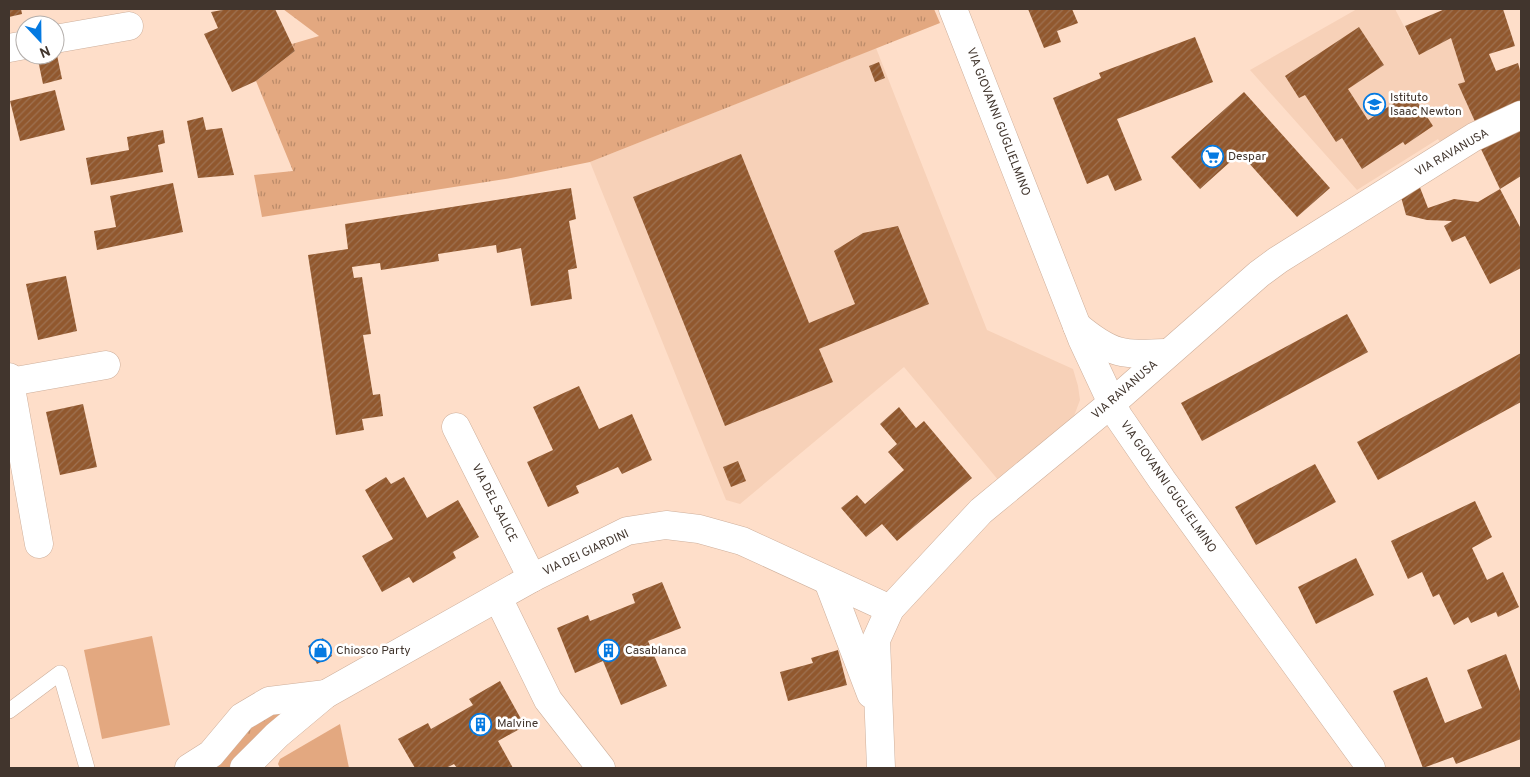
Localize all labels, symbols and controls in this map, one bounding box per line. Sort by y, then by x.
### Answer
north arrow [15,15,65,65]
text: N [36,41,52,60]
street label: VIA GIOVANNI GUGLIELMINO [962,45,1034,199]
place label: Istituto Isaac Newton [1390,90,1462,120]
school or university icon: Istituto Isaac Newton [1362,93,1386,117]
street label: VIA RAVANUSA [1412,125,1492,181]
supermarket icon: Despar [1200,145,1224,169]
place label: Despar [1228,149,1266,165]
street label: VIA RAVANUSA [1089,357,1161,423]
street label: VIA GIOVANNI GUGLIELMINO [1116,418,1220,556]
street label: VIA DEL SALICE [467,461,521,545]
street label: VIA DEI GIARDINI [540,526,632,580]
shop icon: Chiosco Party [308,639,332,663]
building icon: Casablanca [597,639,621,663]
place label: Chiosco Party [336,643,411,659]
place label: Casablanca [625,643,686,659]
building icon: Malvine [469,712,493,736]
place label: Malvine [497,716,538,732]

